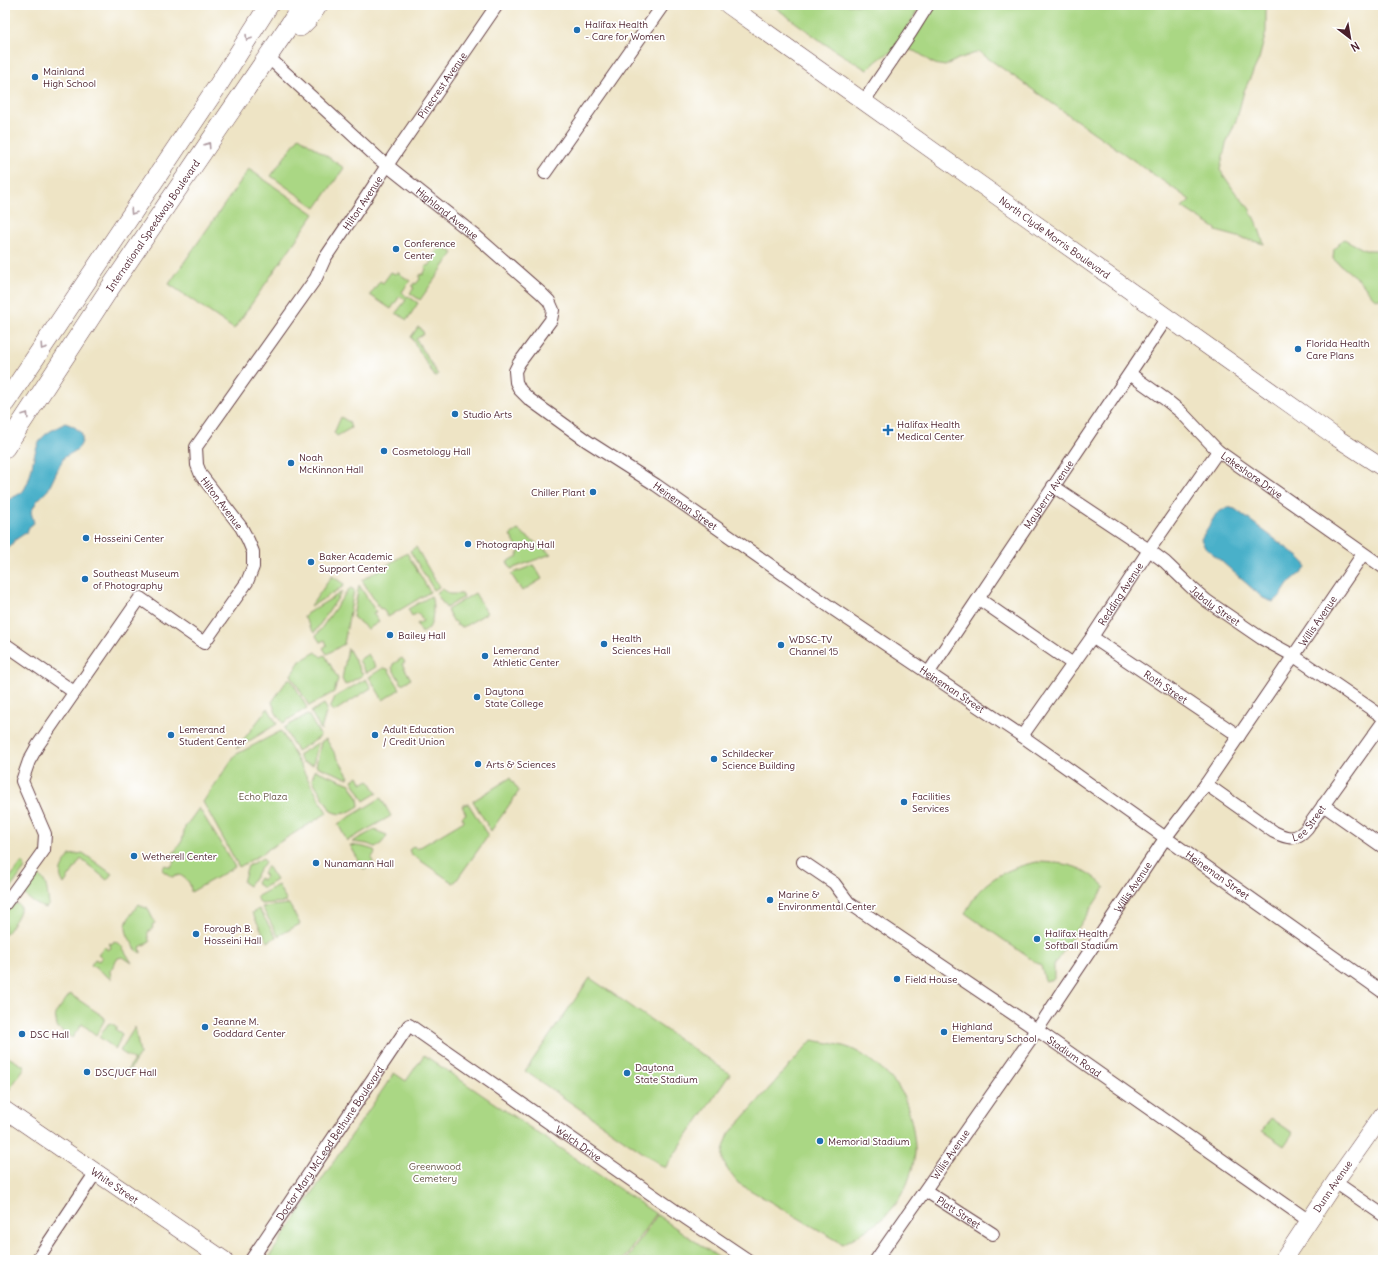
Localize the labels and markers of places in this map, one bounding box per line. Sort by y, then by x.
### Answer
place label: Halifax Health - Care for Women [585,18,665,43]
marker: Halifax Health - Care for Women [572,25,582,35]
place label: Mainland High School [43,65,96,90]
marker: Mainland High School [30,72,40,82]
place label: Conference Center [404,237,456,262]
marker: Conference Center [391,244,401,254]
place label: Florida Health Care Plans [1306,337,1370,362]
marker: Florida Health Care Plans [1293,344,1303,354]
place label: Studio Arts [463,408,513,421]
marker: Studio Arts [450,409,460,419]
place label: Halifax Health Medical Center [897,418,964,443]
marker: Halifax Health Medical Center [882,424,894,436]
place label: Cosmetology Hall [392,445,471,458]
marker: Cosmetology Hall [379,446,389,456]
place label: Noah McKinnon Hall [299,451,363,476]
marker: Noah McKinnon Hall [286,458,296,468]
place label: Chiller Plant [531,486,586,499]
marker: Chiller Plant [588,487,598,497]
place label: Hosseini Center [94,532,164,545]
marker: Hosseini Center [81,533,91,543]
place label: Photography Hall [476,538,554,551]
marker: Photography Hall [463,539,473,549]
place label: Baker Academic Support Center [319,550,393,575]
marker: Baker Academic Support Center [306,557,316,567]
place label: Southeast Museum of Photography [93,567,179,592]
marker: Southeast Museum of Photography [80,574,90,584]
place label: Bailey Hall [398,629,446,642]
marker: Bailey Hall [385,630,395,640]
place label: Health Sciences Hall [612,632,671,657]
place label: WDSC-TV Channel 15 [789,633,839,658]
marker: Health Sciences Hall [599,639,609,649]
marker: WDSC-TV Channel 15 [776,640,786,650]
place label: Lemerand Athletic Center [493,644,559,669]
marker: Lemerand Athletic Center [480,651,490,661]
place label: Daytona State College [485,685,543,710]
marker: Daytona State College [472,692,482,702]
place label: Lemerand Student Center [179,723,246,748]
place label: Adult Education / Credit Union [383,723,454,748]
marker: Lemerand Student Center [166,730,176,740]
marker: Adult Education / Credit Union [370,730,380,740]
place label: Schildecker Science Building [722,747,795,772]
marker: Schildecker Science Building [709,754,719,764]
place label: Arts & Sciences [486,758,556,771]
marker: Arts & Sciences [473,759,483,769]
place label: Facilities Services [912,790,951,815]
marker: Facilities Services [899,797,909,807]
place label: Wetherell Center [142,850,217,863]
marker: Wetherell Center [129,851,139,861]
place label: Nunamann Hall [324,857,394,870]
marker: Nunamann Hall [311,858,321,868]
place label: Marine & Environmental Center [778,888,876,913]
marker: Marine & Environmental Center [765,895,775,905]
place label: Forough B. Hosseini Hall [204,922,261,947]
place label: Halifax Health Softball Stadium [1045,927,1118,952]
marker: Forough B. Hosseini Hall [191,929,201,939]
marker: Halifax Health Softball Stadium [1032,934,1042,944]
place label: Field House [905,973,957,986]
marker: Field House [892,974,902,984]
place label: Jeanne M. Goddard Center [213,1015,286,1040]
place label: Highland Elementary School [952,1020,1037,1045]
marker: Jeanne M. Goddard Center [200,1022,210,1032]
marker: Highland Elementary School [939,1027,949,1037]
place label: DSC Hall [30,1028,69,1041]
marker: DSC Hall [17,1029,27,1039]
place label: Daytona State Stadium [635,1061,698,1086]
place label: DSC/UCF Hall [95,1066,157,1079]
marker: DSC/UCF Hall [82,1067,92,1077]
marker: Daytona State Stadium [622,1068,632,1078]
place label: Memorial Stadium [828,1135,910,1148]
marker: Memorial Stadium [815,1136,825,1146]

